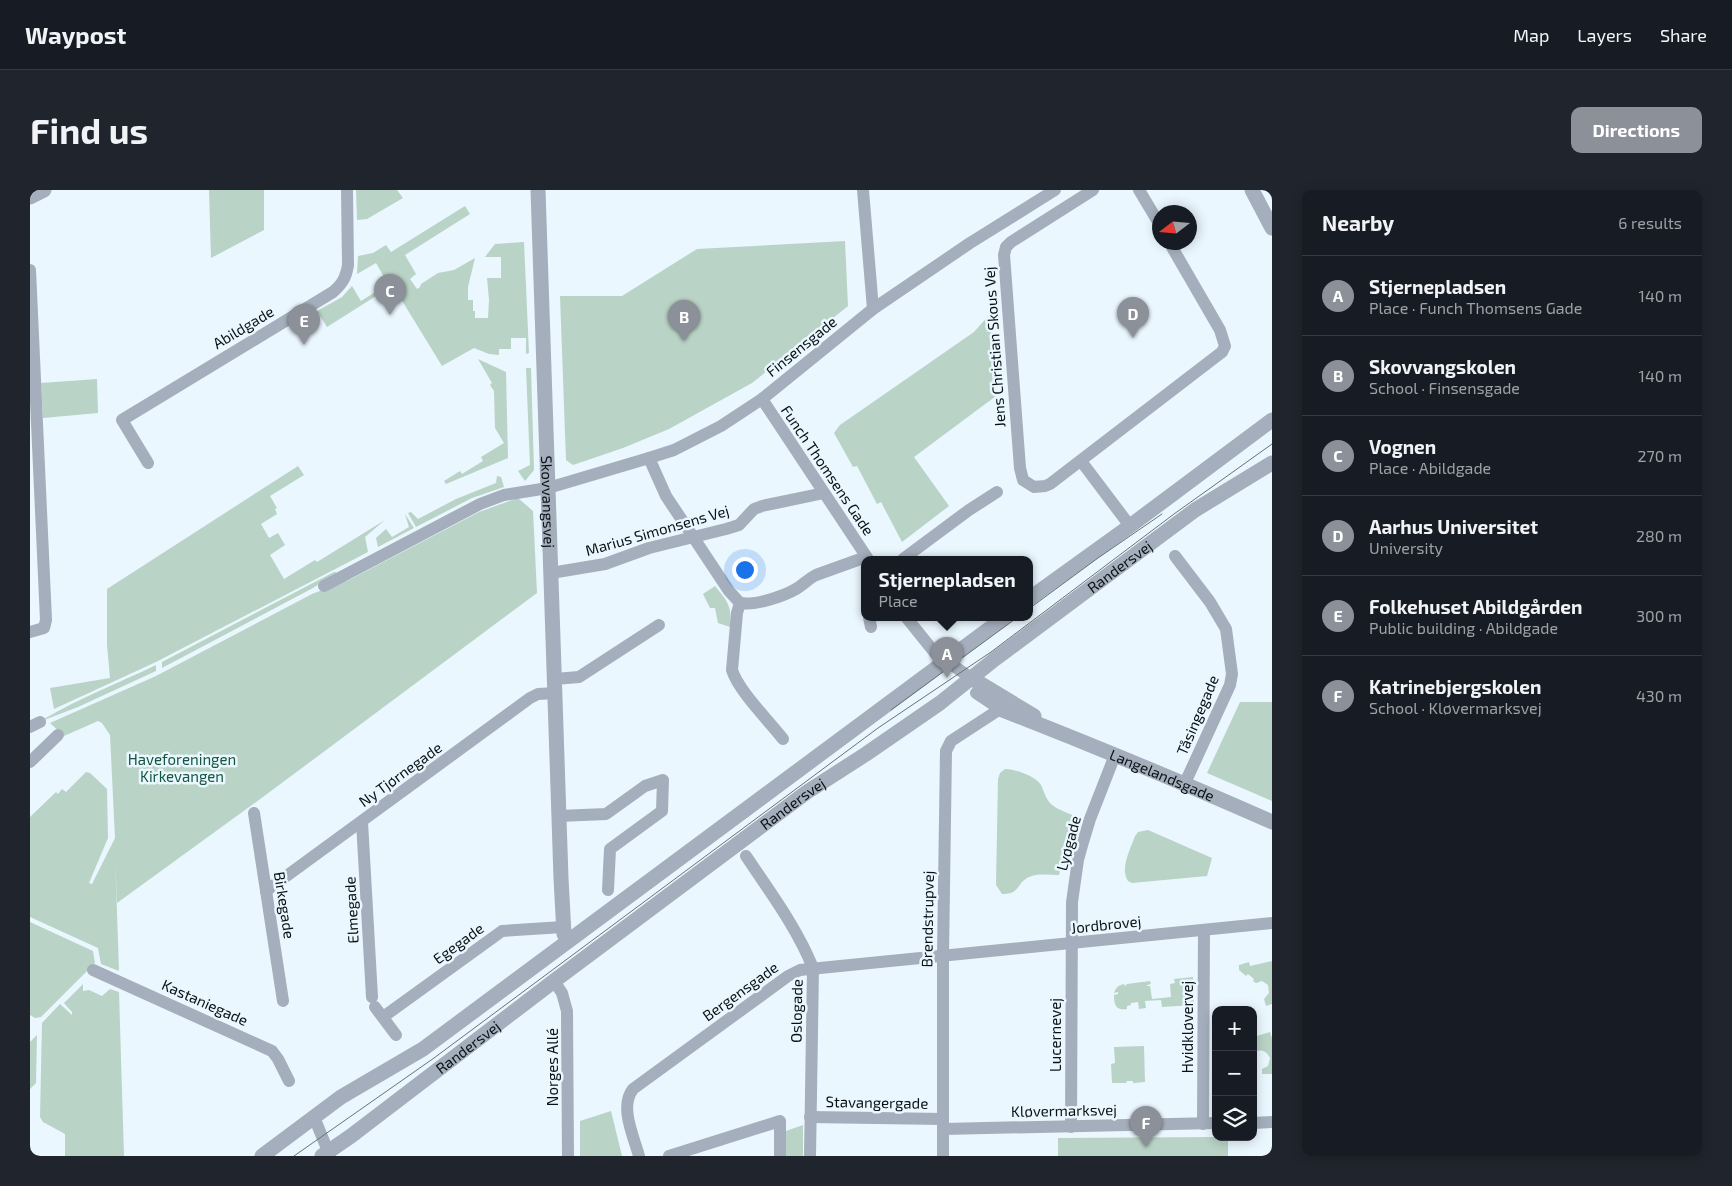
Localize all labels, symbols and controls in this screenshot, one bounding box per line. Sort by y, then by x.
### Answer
text: Waypost [25,20,126,49]
text: Map [1513,24,1549,46]
text: Layers [1577,24,1632,46]
text: Share [1660,24,1707,46]
button: Directions [1571,107,1702,153]
text: Find us [30,109,148,151]
north arrow [1152,205,1197,250]
text: Nearby [1322,210,1394,235]
text: 6 results [1618,213,1682,232]
street label: Jens Christian Skous Vej [979,266,1010,428]
pin: C [374,274,406,315]
text: Stjernepladsen [1369,275,1506,298]
text: A [1333,286,1343,305]
text: 140 m [1639,286,1682,305]
pin: D [1117,297,1149,338]
text: Place · Funch Thomsens Gade [1369,298,1582,317]
pin: B [668,300,700,341]
street label: Abildgade [209,302,277,352]
pin: E [288,304,320,345]
street label: Finsensgade [762,312,840,380]
text: Skovvangskolen [1369,355,1516,378]
text: B [1333,366,1343,385]
text: 140 m [1639,366,1682,385]
text: School · Finsensgade [1369,378,1520,397]
street label: Funch Thomsens Gade [778,402,878,538]
text: Vognen [1369,435,1436,458]
text: C [1333,446,1343,465]
text: 270 m [1638,446,1682,465]
street label: Skovvangsvej [538,455,559,549]
text: Place · Abildgade [1369,458,1491,477]
street label: Marius Simonsens Vej [583,501,731,560]
text: Aarhus Universitet [1369,515,1538,538]
text: D [1333,526,1343,545]
text: 280 m [1636,526,1682,545]
street label: Randersvej [1083,536,1156,596]
text: University [1369,538,1443,557]
popup [861,556,1033,621]
your location [732,557,758,583]
text: Stjernepladsen [878,568,1016,591]
text: Place [878,591,918,610]
text: Folkehuset Abildgården [1369,595,1582,618]
text: E [1333,606,1343,625]
text: 300 m [1636,606,1682,625]
text: Public building · Abildgade [1369,618,1558,637]
pin: A [931,637,963,678]
street label: Tåsingegade [1172,672,1222,758]
text: Katrinebjergskolen [1369,675,1541,698]
text: F [1334,686,1342,705]
text: 430 m [1636,686,1682,705]
text: School · Kløvermarksvej [1369,698,1542,717]
street label: Ny Tjørnegade [355,738,446,811]
street label: Langelandsgade [1107,745,1217,805]
park label: Haveforeningen Kirkevangen [128,750,236,785]
street label: Randersvej [756,774,829,833]
street label: Lyøgade [1052,813,1084,873]
street label: Birkegade [271,870,299,940]
street label: Brendstrupvej [917,871,938,968]
street label: Elmegade [340,876,362,944]
street label: Jordbrovej [1070,911,1142,938]
street label: Egegade [429,919,487,967]
street label: Bergensgade [699,958,781,1024]
street label: Kastaniegade [159,975,251,1029]
street label: Oslogade [786,979,806,1043]
street label: Hvidkløvervej [1178,981,1197,1073]
street label: Lucernevej [1046,998,1065,1072]
map controls [1212,1006,1257,1141]
button: + [1212,1006,1257,1051]
street label: Randersvej [432,1017,504,1077]
street label: Norges Allé [543,1028,561,1106]
button: − [1212,1051,1257,1096]
street label: Stavangergade [826,1092,928,1112]
button: layers [1212,1096,1257,1141]
street label: Kløvermarksvej [1011,1100,1117,1121]
pin: F [1130,1106,1162,1147]

